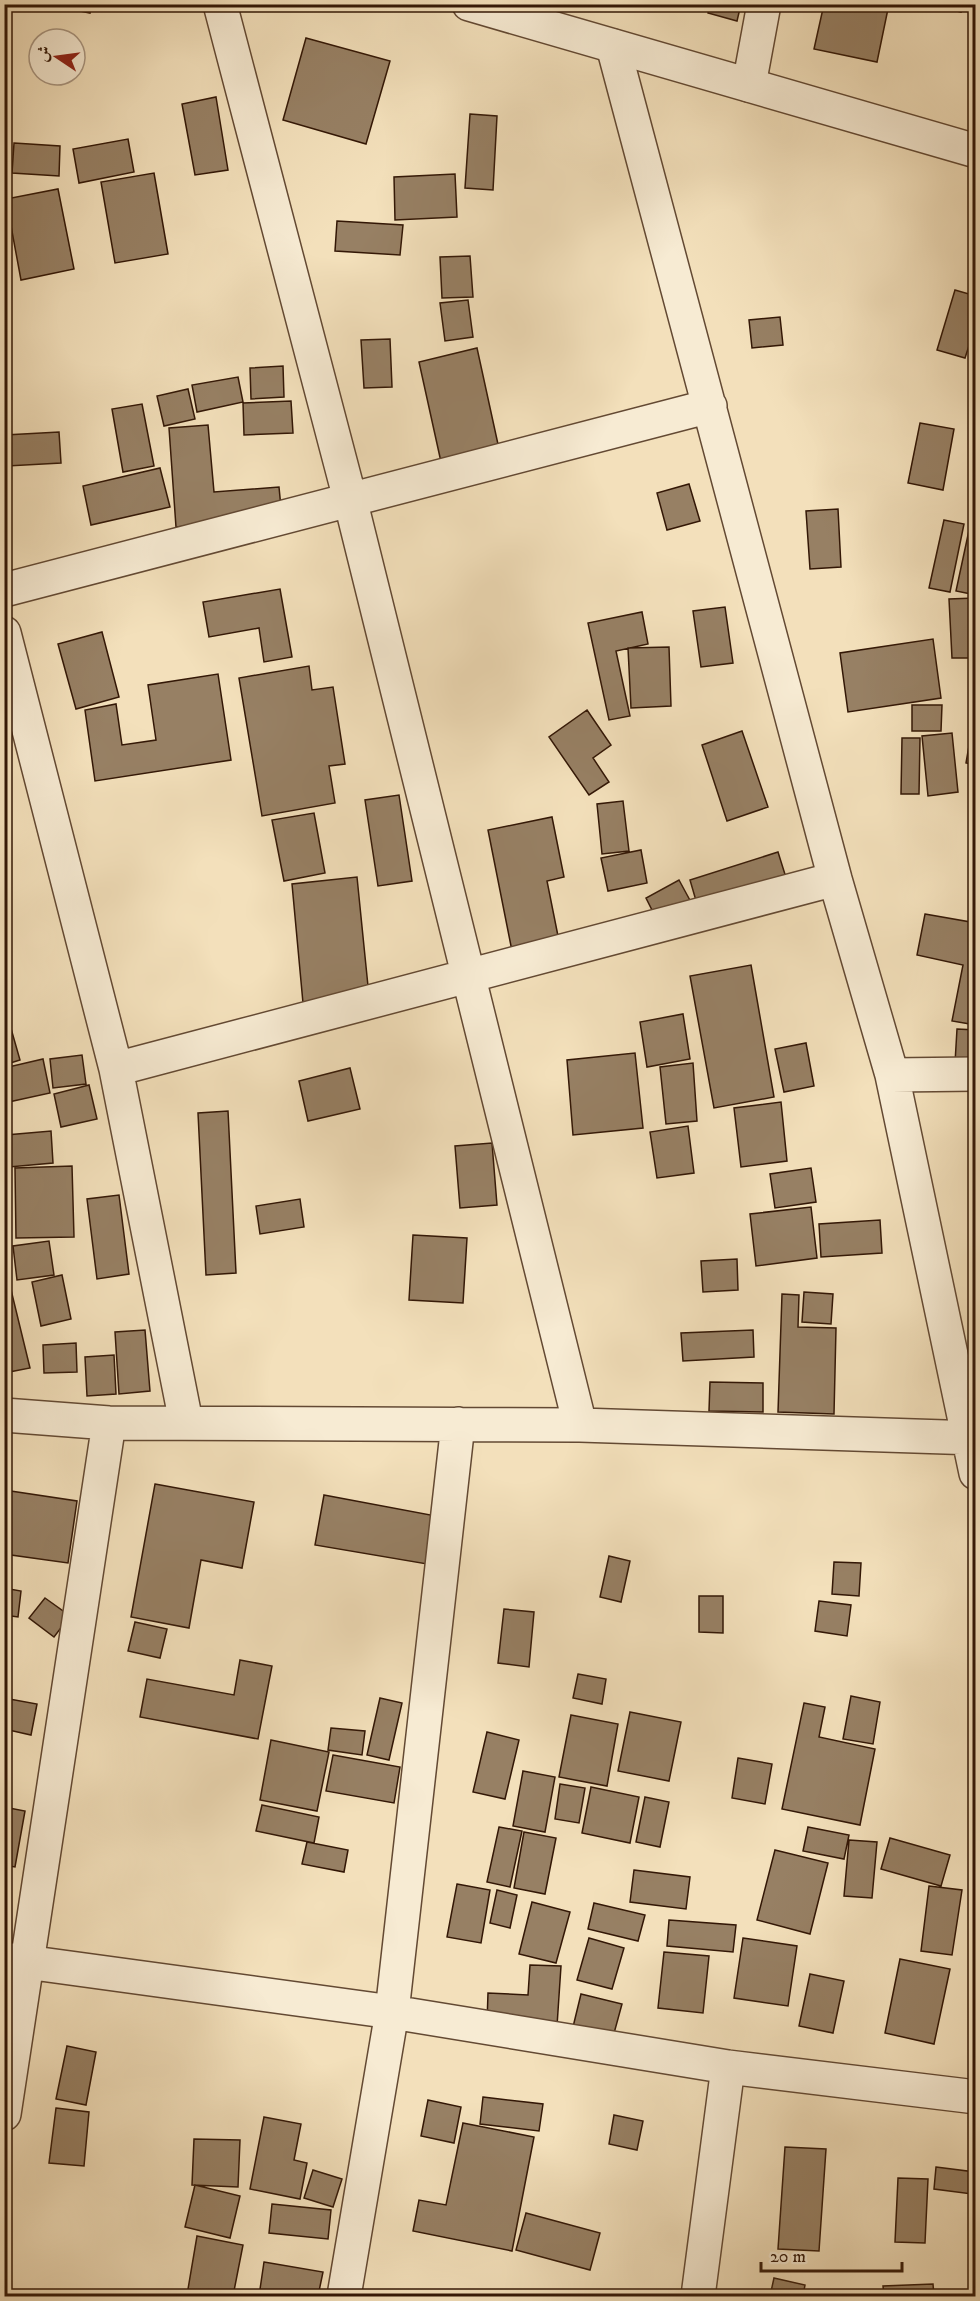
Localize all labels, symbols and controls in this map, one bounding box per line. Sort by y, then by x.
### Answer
north arrow [27,27,87,87]
text: ش [32,44,55,64]
scale bar [761,2235,902,2273]
text: 20 m [770,2246,806,2268]

